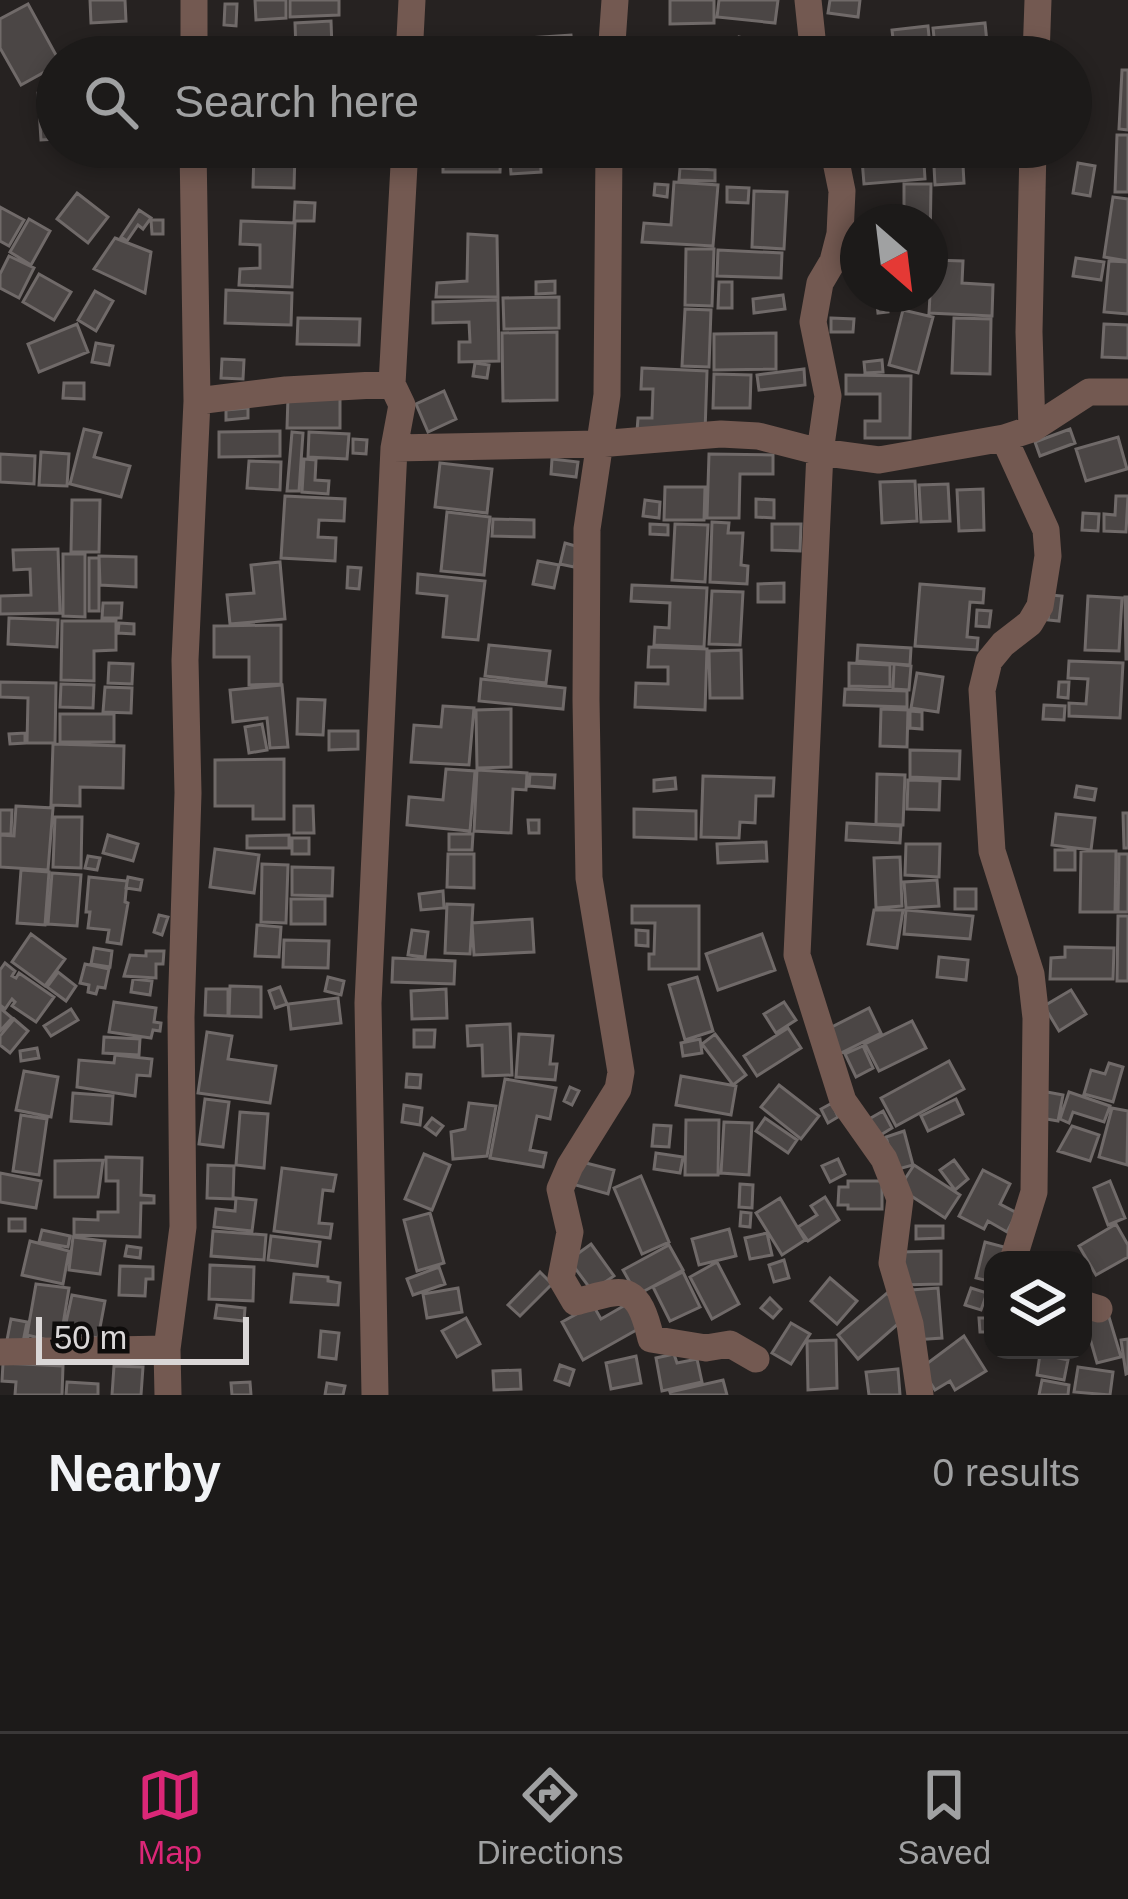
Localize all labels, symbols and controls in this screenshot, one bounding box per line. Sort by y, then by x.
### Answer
search box [36,36,1092,168]
icon: search [78,69,144,135]
text: Search here [174,76,419,127]
north arrow [840,204,948,312]
map controls [984,1251,1092,1359]
button: layers [984,1251,1092,1359]
scale bar [36,1311,249,1364]
text: 50 m [54,1319,127,1356]
text: Nearby [48,1445,221,1502]
text: 0 results [933,1451,1080,1494]
tab: Map [137,1762,203,1872]
tab: Directions [477,1762,624,1872]
tab: Saved [897,1762,991,1872]

